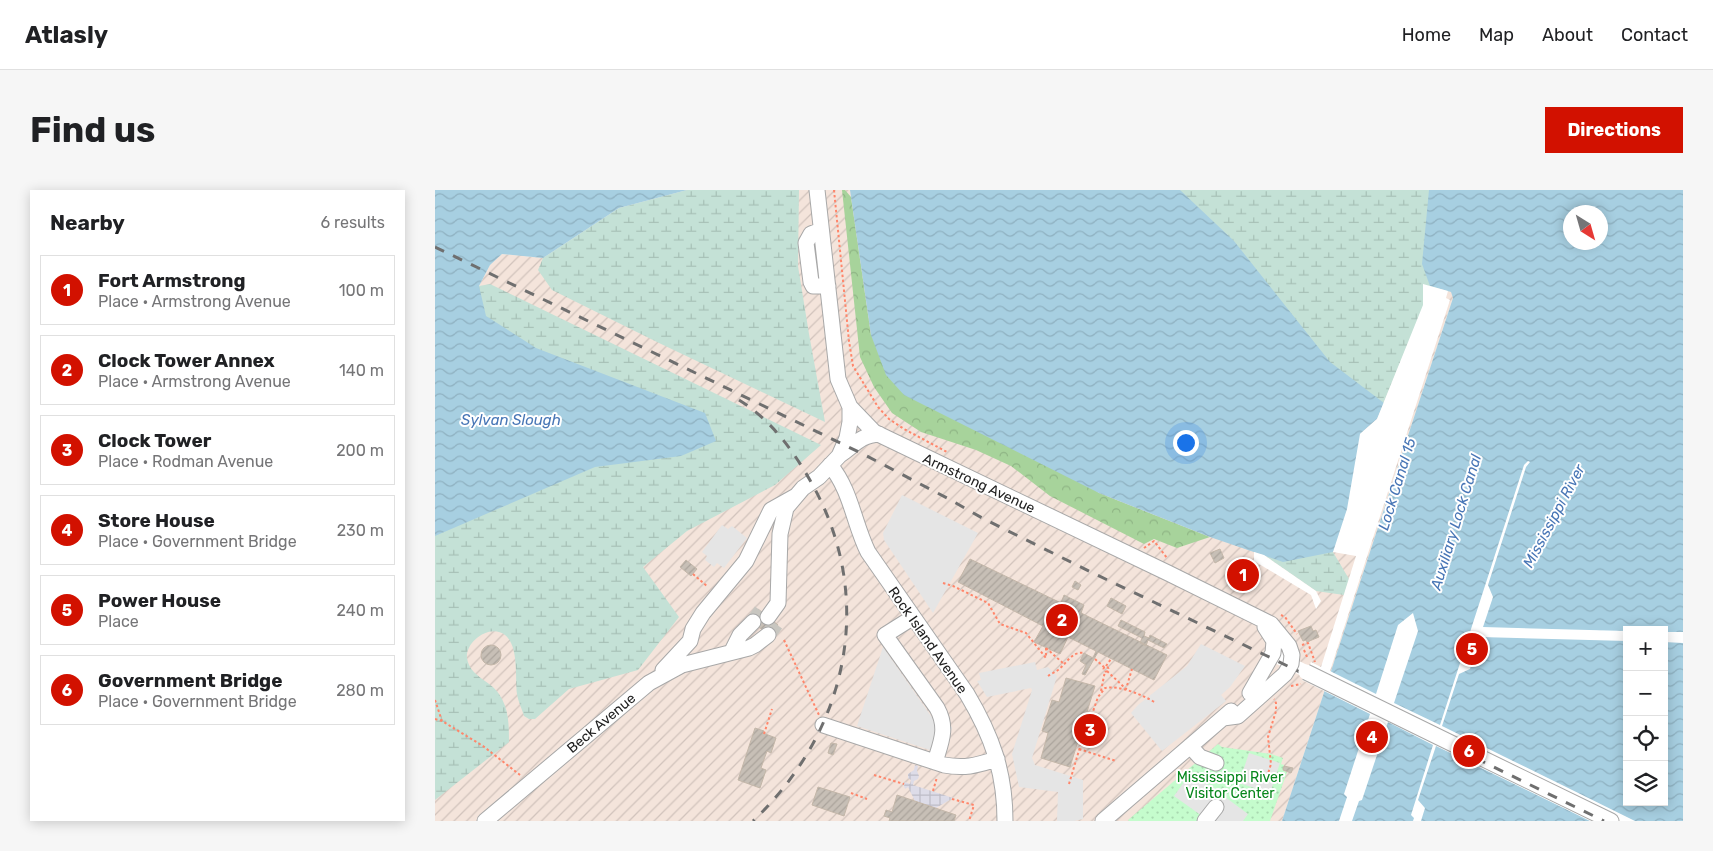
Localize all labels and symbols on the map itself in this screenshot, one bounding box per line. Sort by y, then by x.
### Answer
north arrow [1563,205,1608,250]
water label: Sylvan Slough [461,411,561,429]
your location [1173,430,1199,456]
water label: Lock Canal 15 [1374,436,1420,532]
street label: Armstrong Avenue [920,450,1038,517]
water label: Auxiliary Lock Canal [1427,452,1485,593]
water label: Mississippi River [1519,460,1589,571]
pin: 1 [1227,556,1259,594]
street label: Rock Island Avenue [884,584,971,697]
pin: 2 [1046,601,1078,639]
pin: 5 [1456,630,1488,668]
street label: Beck Avenue [564,690,639,757]
pin: 3 [1074,711,1106,749]
pin: 4 [1356,718,1388,756]
pin: 6 [1453,732,1485,770]
park label: Mississippi River Visitor Center [1177,769,1284,802]

